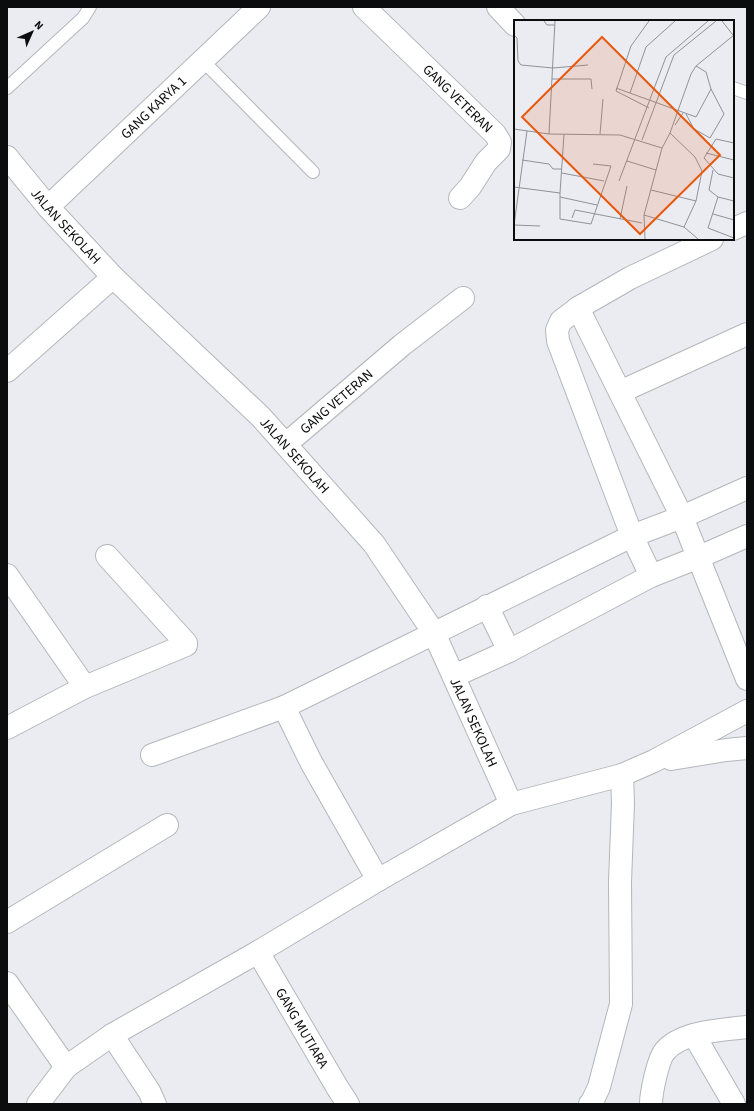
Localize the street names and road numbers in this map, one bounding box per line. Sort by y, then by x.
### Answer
street label: GANG VETERAN [418,60,497,138]
street label: GANG KARYA 1 [117,72,191,144]
street label: JALAN SEKOLAH [26,184,105,269]
street label: GANG VETERAN [296,365,378,439]
street label: JALAN SEKOLAH [255,413,334,498]
street label: JALAN SEKOLAH [444,675,502,771]
street label: GANG MUTIARA [270,984,333,1073]

